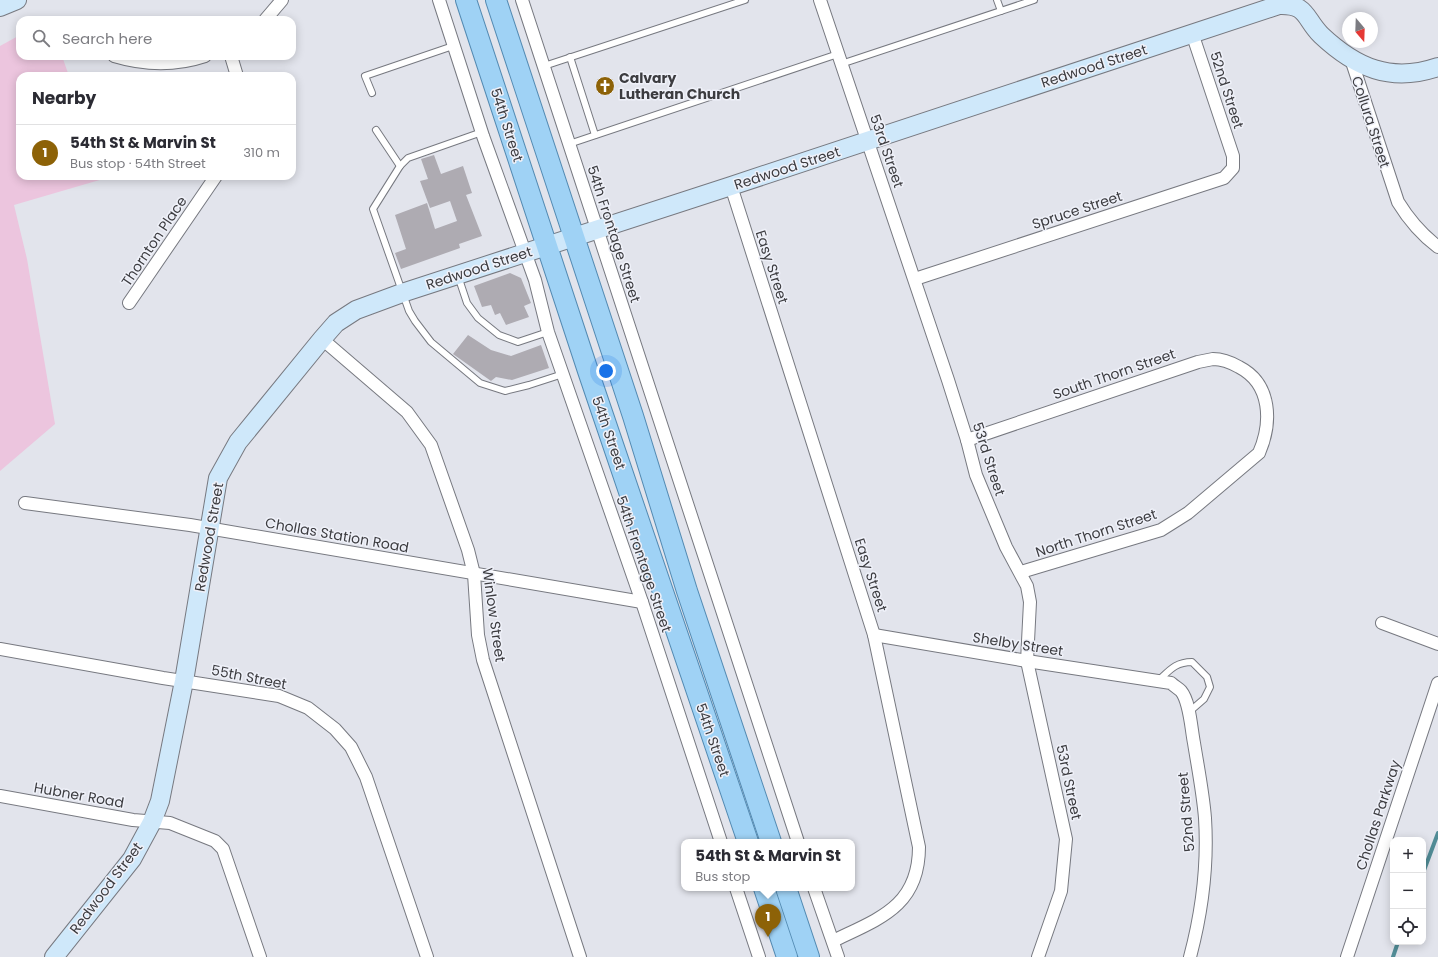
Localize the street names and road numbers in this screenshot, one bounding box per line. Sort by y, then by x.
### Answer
street label: Redwood Street [1038,39,1150,93]
street label: 52nd Street [1205,49,1249,131]
street label: Collura Street [1347,74,1395,170]
street label: 54th Street [486,86,528,164]
street label: 53rd Street [865,112,909,190]
street label: Redwood Street [731,141,843,195]
street label: 54th Frontage Street [582,163,646,305]
street label: Spruce Street [1029,186,1125,234]
street label: Thornton Place [116,192,192,290]
street label: Easy Street [751,227,793,307]
street label: Redwood Street [423,241,535,295]
street label: South Thorn Street [1050,344,1178,404]
street label: 54th Street [587,394,631,472]
street label: 53rd Street [968,420,1010,498]
street label: Redwood Street [190,481,228,593]
street label: 54th Frontage Street [611,493,677,635]
street label: North Thorn Street [1033,504,1159,562]
street label: Chollas Station Road [264,513,410,557]
street label: Easy Street [850,535,892,615]
street label: Winlow Street [478,567,510,663]
street label: Shelby Street [971,627,1065,661]
street label: 55th Street [210,660,288,694]
street label: 54th Street [691,701,735,779]
street label: 53rd Street [1051,743,1087,821]
street label: Chollas Parkway [1351,757,1405,873]
street label: 52nd Street [1173,771,1199,853]
street label: Hubner Road [32,777,126,813]
street label: Redwood Street [65,838,147,938]

